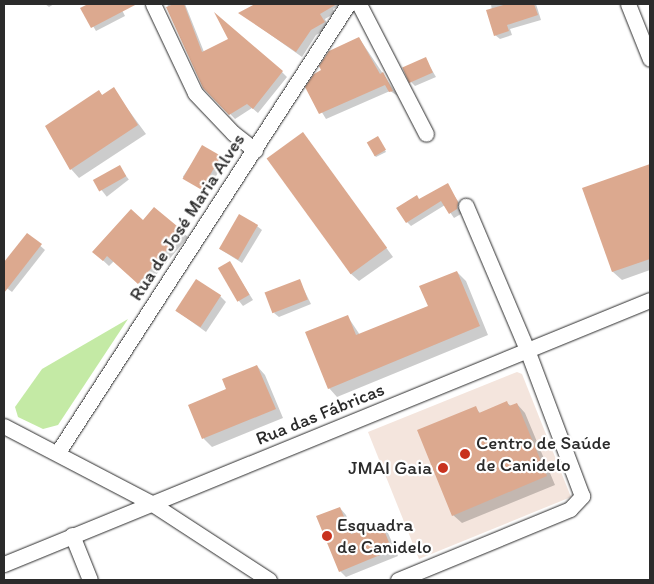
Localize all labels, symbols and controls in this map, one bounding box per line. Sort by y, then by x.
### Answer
street label: Rua de José Maria Alves [124,129,250,305]
street label: Rua das Fábricas [253,378,387,450]
place label: Centro de Saúde de Canidelo [476,432,611,476]
marker: Centro de Saúde de Canidelo [458,447,472,461]
place label: JMAI Gaia [348,457,432,479]
marker: JMAI Gaia [436,461,450,475]
place label: Esquadra de Canidelo [337,514,433,558]
marker: Esquadra de Canidelo [321,530,333,542]

